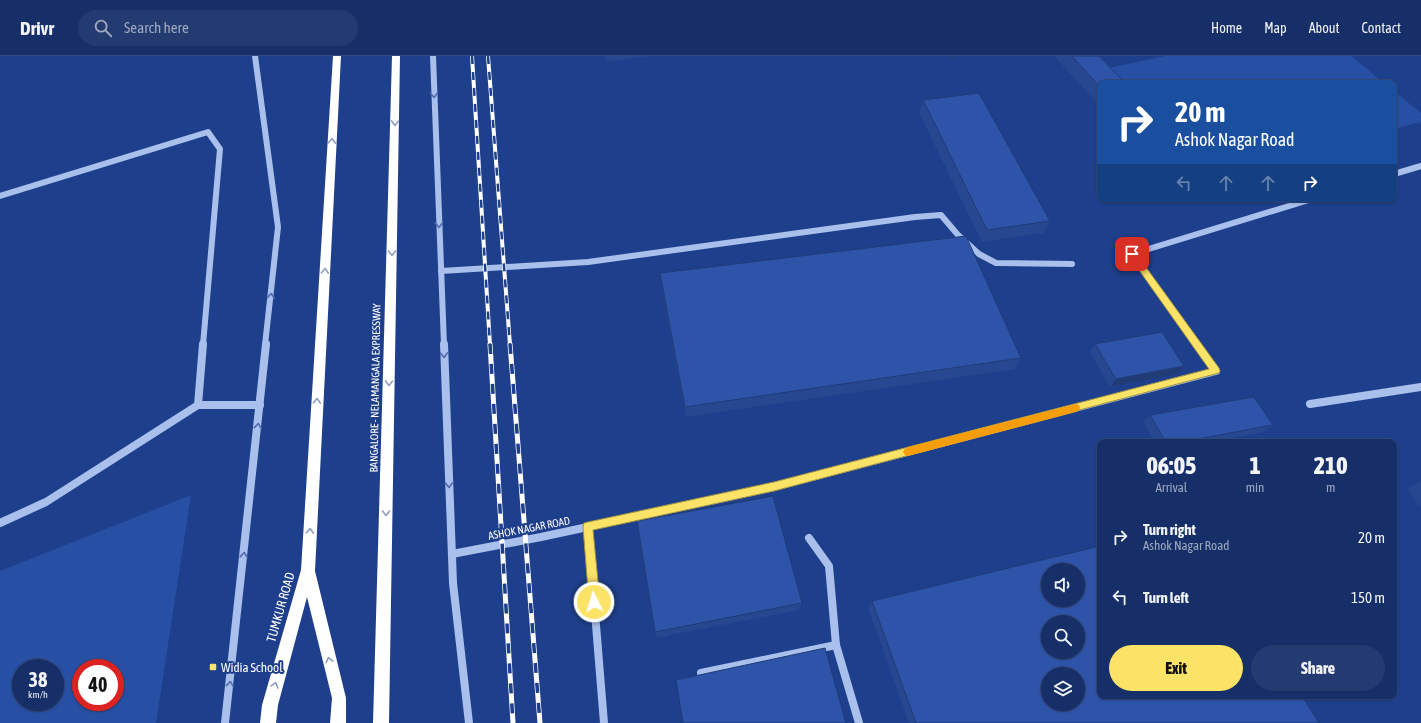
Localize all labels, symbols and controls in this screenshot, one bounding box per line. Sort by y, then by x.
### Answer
search box [78,10,358,46]
text: Drivr [20,17,54,39]
icon: search [92,17,114,39]
text: Search here [124,19,189,36]
text: Home [1211,20,1242,36]
text: Map [1264,20,1287,36]
text: About [1309,20,1340,36]
text: Contact [1362,20,1401,36]
one-way arrow [430,92,438,98]
icon: right [1109,96,1161,148]
text: 20 m [1175,96,1225,128]
one-way arrow [390,120,399,126]
text: Ashok Nagar Road [1175,129,1295,150]
one-way arrow [328,138,337,144]
icon: left [1173,172,1195,194]
icon: ahead [1215,172,1237,194]
icon: ahead [1257,172,1279,194]
icon: right [1299,172,1321,194]
one-way arrow [435,222,444,228]
pin [1115,237,1149,271]
icon: arrive [1121,243,1143,265]
one-way arrow [387,250,396,256]
one-way arrow [320,268,329,274]
one-way arrow [266,293,275,299]
street label: BANGALORE - NELAMANGALA EXPRESSWAY [368,303,382,473]
one-way arrow [440,352,449,358]
one-way arrow [384,380,393,386]
one-way arrow [313,398,322,404]
one-way arrow [253,423,262,429]
text: 06:05 [1146,452,1196,479]
text: 1 [1249,452,1261,479]
text: 210 [1314,452,1348,479]
text: Arrival [1155,480,1187,495]
text: min [1246,480,1264,495]
text: m [1326,480,1335,495]
one-way arrow [445,482,454,488]
one-way arrow [381,510,390,516]
street label: ASHOK NAGAR ROAD [487,514,571,542]
text: Turn right [1143,521,1196,538]
icon: right [1109,526,1131,548]
one-way arrow [305,528,314,534]
text: 20 m [1358,529,1385,546]
text: Ashok Nagar Road [1143,538,1229,553]
one-way arrow [239,552,248,558]
map controls [1041,563,1085,711]
button: sound [1041,563,1085,607]
street label: TUMKUR ROAD [263,570,298,644]
position arrow [573,581,615,623]
icon: left [1109,586,1131,608]
text: Turn left [1143,589,1189,606]
text: 150 m [1351,589,1385,606]
button: search [1041,615,1085,659]
button: Exit [1109,645,1243,691]
button: Share [1251,645,1385,691]
one-way arrow [326,657,334,663]
speed limit sign: 40 [72,659,124,711]
place label: Widia School [221,660,283,675]
marker: Widia School [208,662,218,672]
button: layers [1041,667,1085,711]
text: 38 [29,668,47,691]
one-way arrow [225,681,234,687]
one-way arrow [270,682,279,689]
text: km/h [28,689,48,700]

